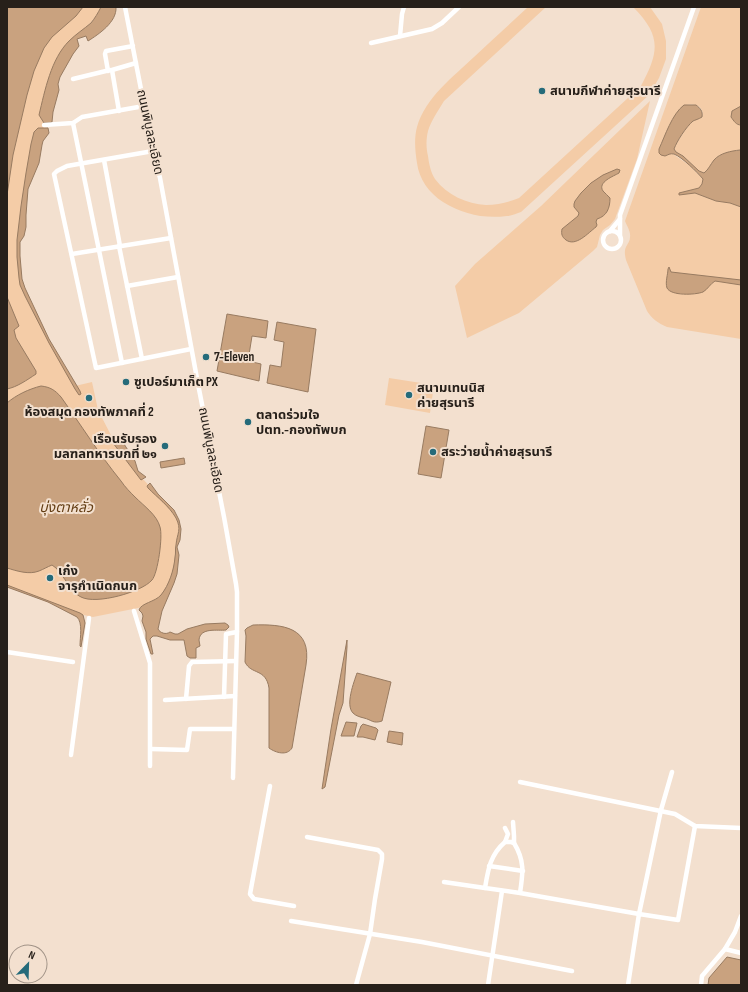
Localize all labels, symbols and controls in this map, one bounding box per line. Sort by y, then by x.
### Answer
place label: สนามกีฬาค่ายสุรนารี [550,83,661,99]
marker: สนามกีฬาค่ายสุรนารี [537,86,547,96]
street label: ถนนพิบูลละเอียด [133,88,167,176]
place label: 7-Eleven [214,349,255,365]
marker: 7-Eleven [201,352,211,362]
place label: ซูเปอร์มาเก็ต PX [134,374,219,390]
marker: ซูเปอร์มาเก็ต PX [121,377,131,387]
place label: สนามเทนนิส ค่ายสุรนารี [417,380,485,411]
marker: สนามเทนนิส ค่ายสุรนารี [404,390,414,400]
marker: ห้องสมุด กองทัพภาคที่ 2 [84,393,94,403]
place label: ห้องสมุด กองทัพภาคที่ 2 [24,402,154,420]
street label: ถนนพิบูลละเอียด [195,406,227,494]
place label: ตลาดร่วมใจ ปตท.-กองทัพบก [256,407,347,438]
marker: ตลาดร่วมใจ ปตท.-กองทัพบก [243,417,253,427]
place label: เรือนรับรอง มลฑลทหารบกที่ ๒๑ [54,431,157,462]
marker: เรือนรับรอง มลฑลทหารบกที่ ๒๑ [160,441,170,451]
place label: สระว่ายนํ้าค่ายสุรนารี [441,442,552,460]
marker: สระว่ายนํ้าค่ายสุรนารี [428,447,438,457]
water label: บุ่งตาหลั่ว [39,497,94,516]
place label: เก๋ง จารุกำเนิดกนก [58,563,137,594]
marker: เก๋ง จารุกำเนิดกนก [45,573,55,583]
north arrow [8,944,48,984]
text: N [26,948,37,962]

